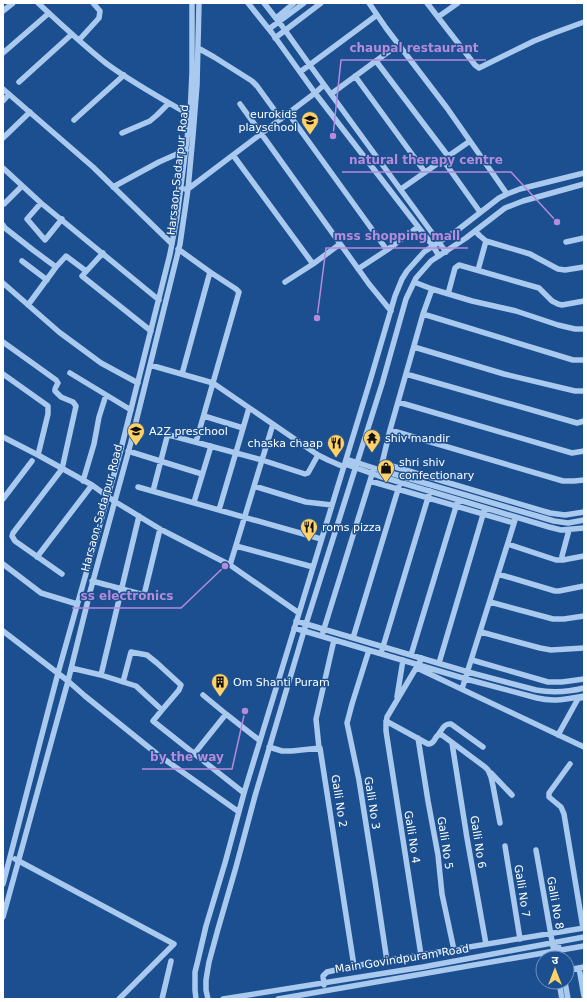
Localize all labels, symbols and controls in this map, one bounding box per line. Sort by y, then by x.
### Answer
callout: chaupal restaurant [341,36,486,60]
text: chaupal restaurant [349,41,479,55]
street label: Harsaon-Sadarpur Road [165,104,191,236]
place label: eurokids playschool [238,108,297,134]
school or university icon: eurokids playschool [300,110,320,135]
callout: natural therapy centre [342,148,511,172]
text: natural therapy centre [349,153,503,167]
callout: mss shopping mall [326,224,468,248]
text: mss shopping mall [334,229,460,243]
school or university icon: A2Z preschool [126,421,146,446]
place label: A2Z preschool [149,425,228,438]
temple icon: shiv mandir [362,428,382,453]
place label: shiv mandir [385,432,450,445]
restaurant icon: chaska chaap [326,433,346,458]
place label: chaska chaap [248,437,323,450]
street label: Harsaon-Sadarpur Road [79,443,125,573]
place label: shri shiv confectionary [399,456,475,482]
shop icon: shri shiv confectionary [376,458,396,483]
restaurant icon: roms pizza [299,517,319,542]
place label: roms pizza [322,521,381,534]
callout: ss electronics [72,584,181,608]
text: ss electronics [81,589,173,603]
building icon: Om Shanti Puram [210,672,230,697]
place label: Om Shanti Puram [233,676,330,689]
callout: by the way [142,745,232,769]
text: by the way [150,750,224,764]
street label: Galli No 2 [328,774,350,828]
street label: Galli No 3 [361,776,383,830]
street label: Galli No 4 [401,810,423,864]
street label: Galli No 6 [467,815,489,869]
street label: Galli No 5 [434,816,456,870]
street label: Galli No 7 [511,864,533,918]
street label: Galli No 8 [544,876,566,930]
street label: Main Govindpuram Road [334,942,470,976]
north arrow [535,950,575,990]
text: उ [552,954,559,967]

